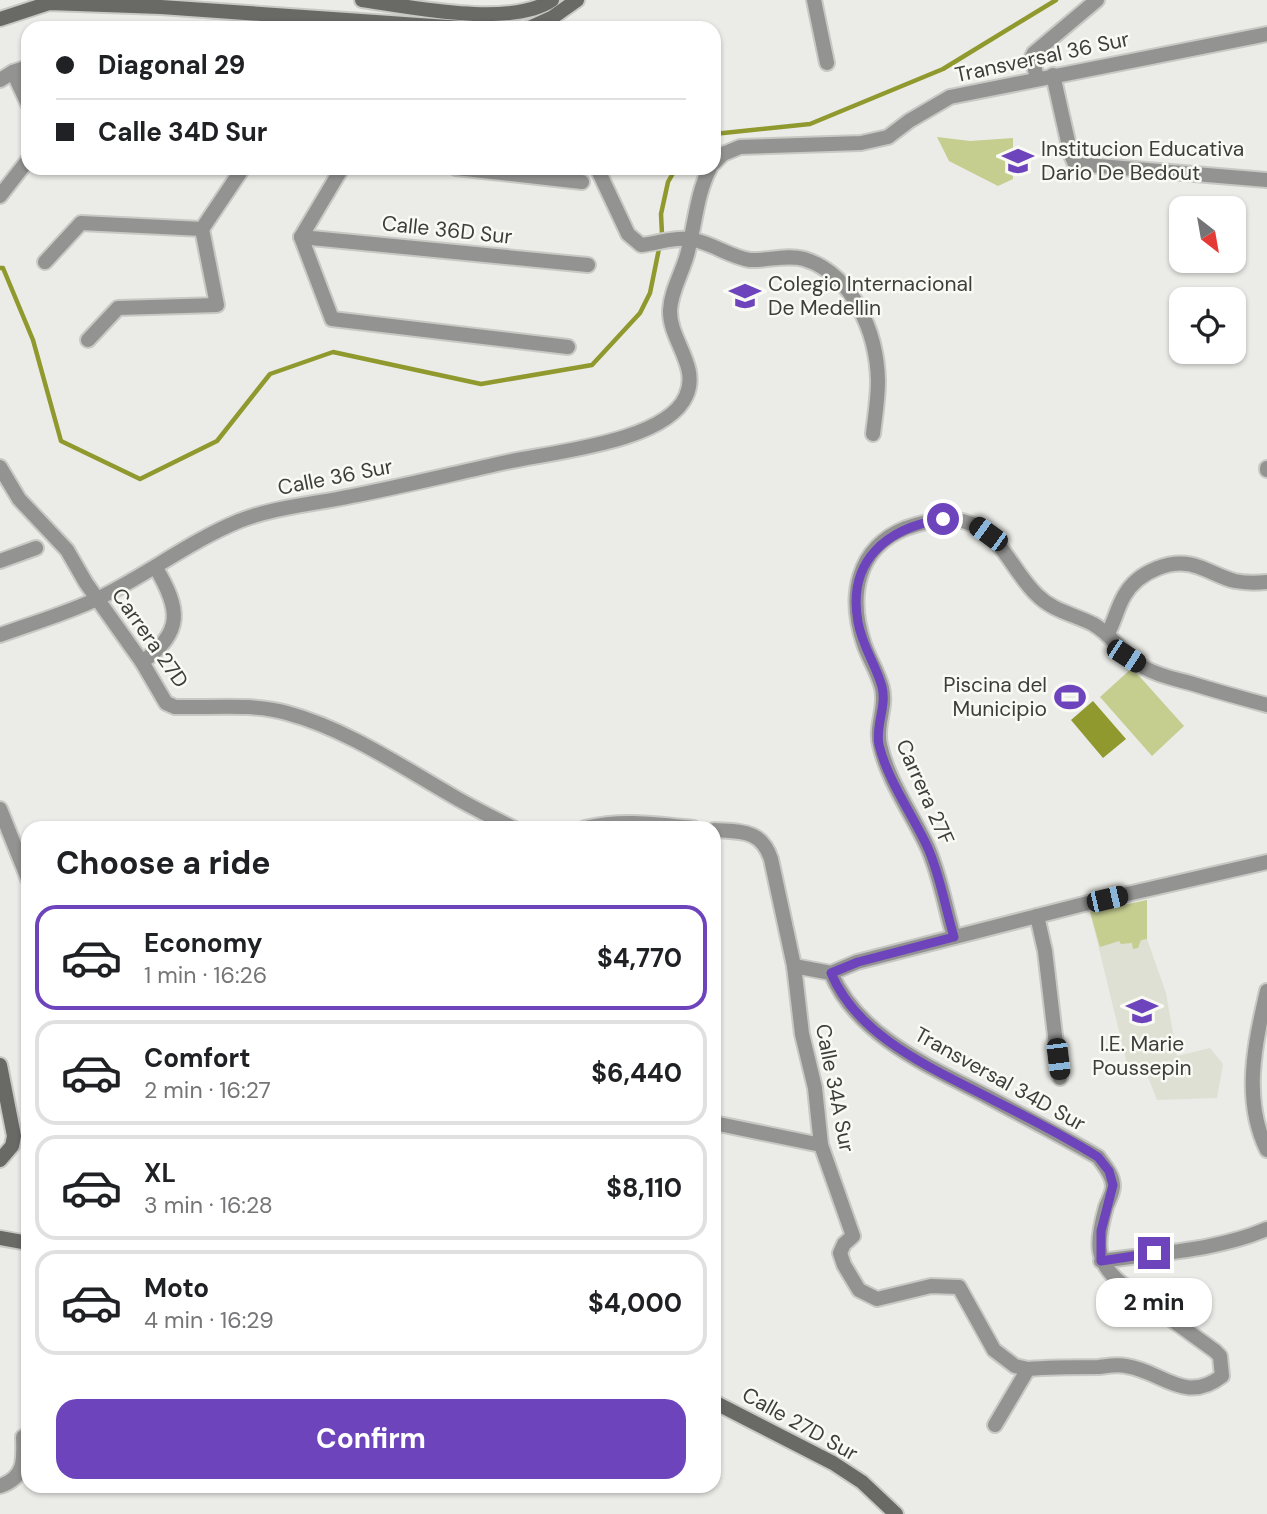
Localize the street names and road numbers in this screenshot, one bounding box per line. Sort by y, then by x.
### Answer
street label: Transversal 36 Sur [952,25,1132,89]
street label: Calle 36D Sur [380,209,514,251]
street label: Calle 36 Sur [275,452,395,502]
street label: Carrera 27D [105,583,195,693]
street label: Carrera 27F [889,735,961,849]
street label: Transversal 34D Sur [909,1020,1091,1138]
street label: Calle 34A Sur [809,1021,861,1155]
street label: Calle 27D Sur [737,1381,863,1467]

